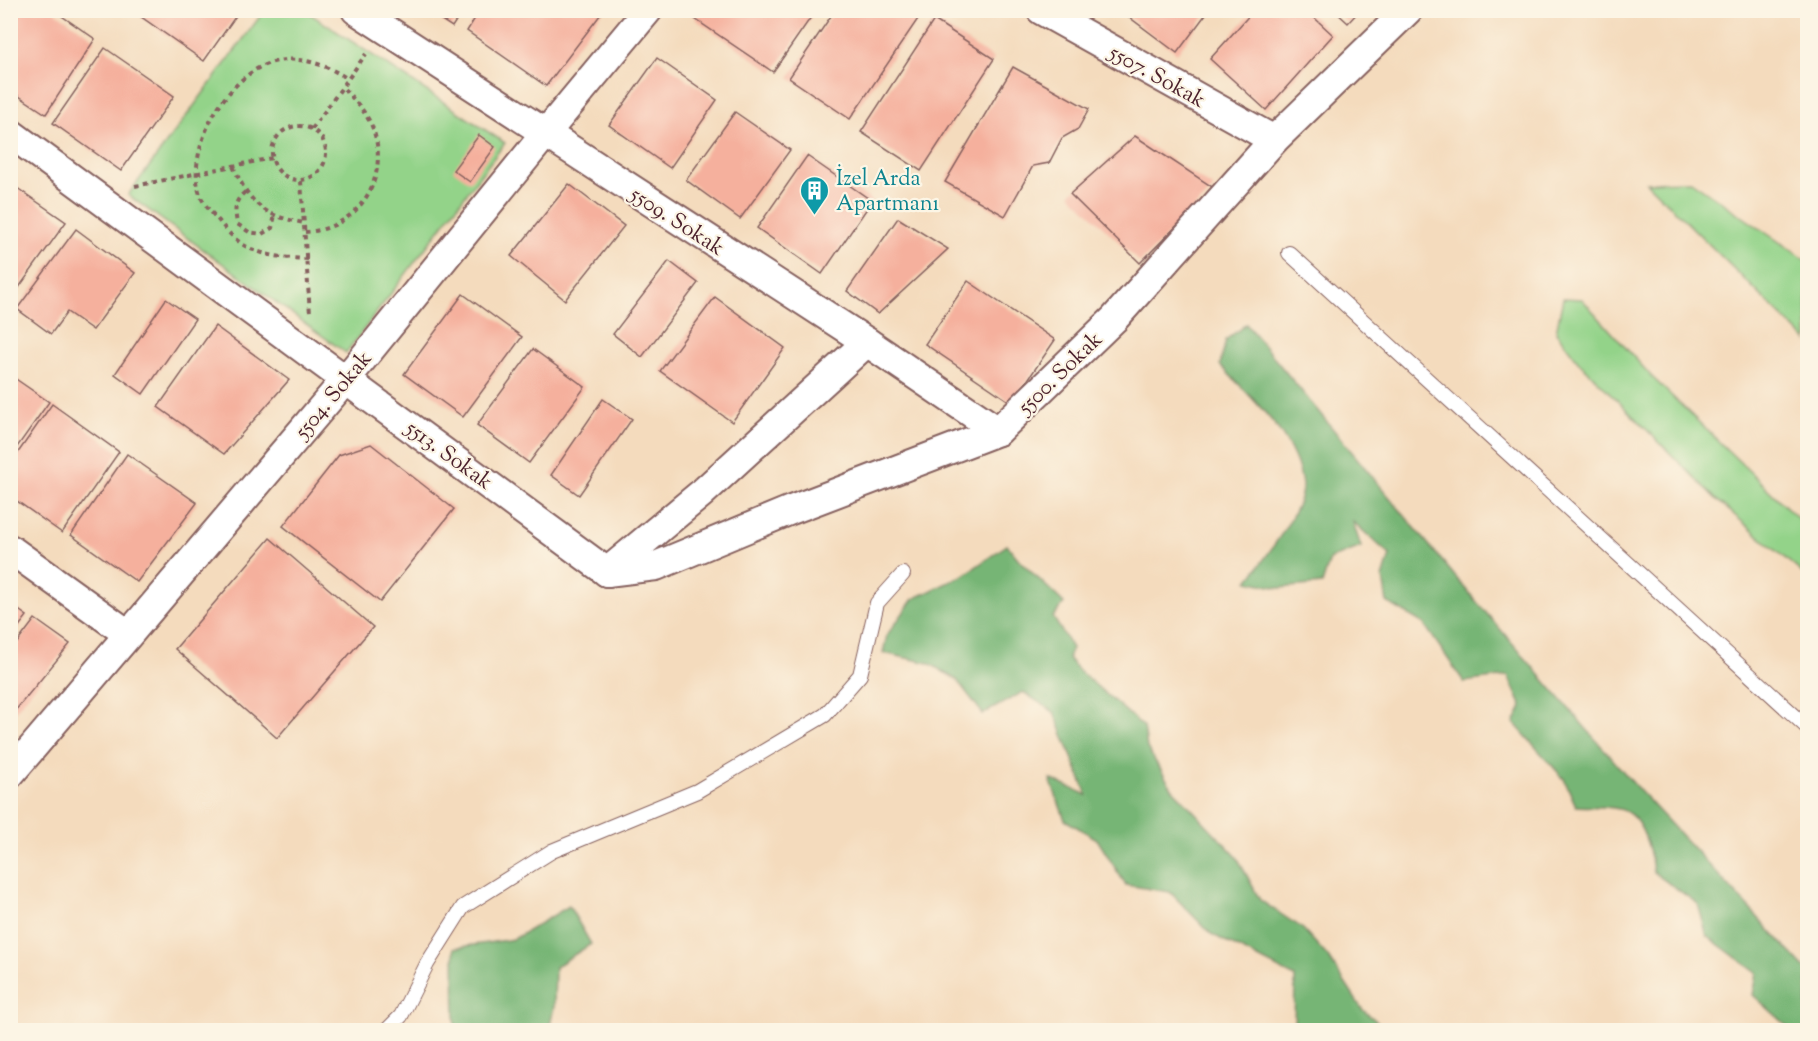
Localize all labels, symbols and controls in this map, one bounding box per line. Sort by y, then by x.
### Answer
street label: 5507. Sokak [1101,37,1211,117]
place label: İzel Arda Apartmanı [836,164,939,221]
building icon: İzel Arda Apartmanı [799,174,831,216]
street label: 5509. Sokak [621,179,730,265]
street label: 5500. Sokak [1010,325,1111,424]
street label: 5504. Sokak [287,345,381,448]
street label: 5513. Sokak [396,413,499,499]

